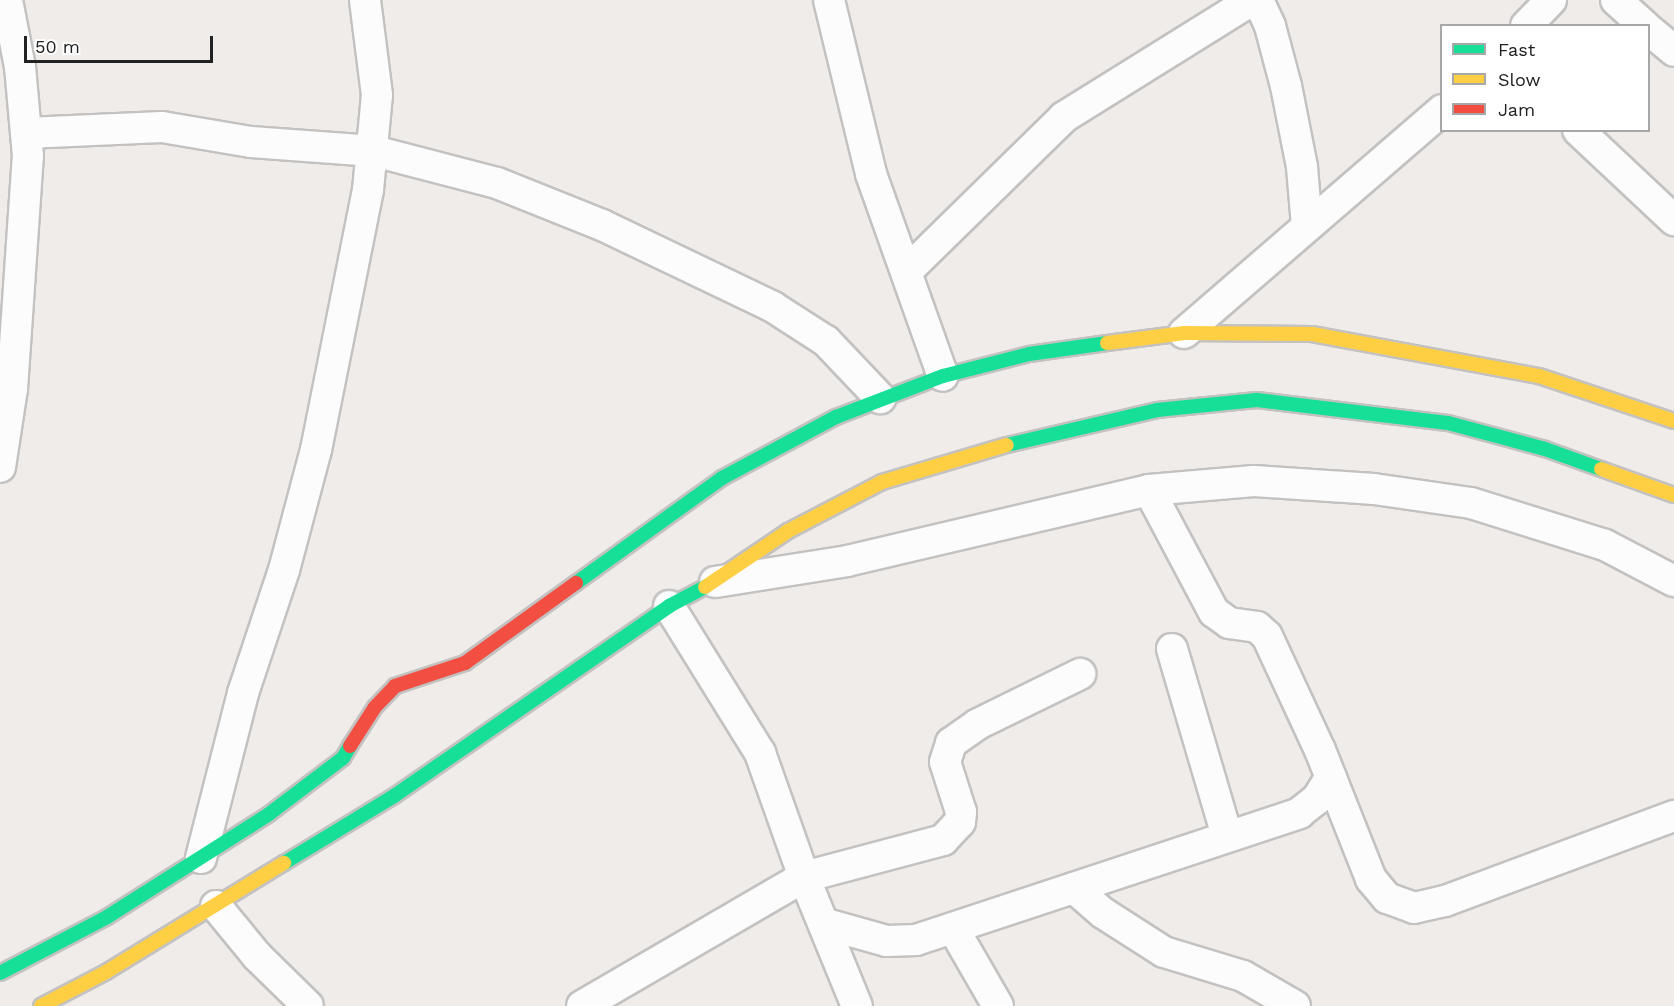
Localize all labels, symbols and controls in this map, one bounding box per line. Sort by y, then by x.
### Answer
scale bar [27,24,216,62]
legend [1440,24,1650,132]
text: 50 m [35,36,80,57]
text: Fast [1498,39,1535,60]
text: Slow [1498,69,1541,90]
text: Jam [1498,99,1535,120]

